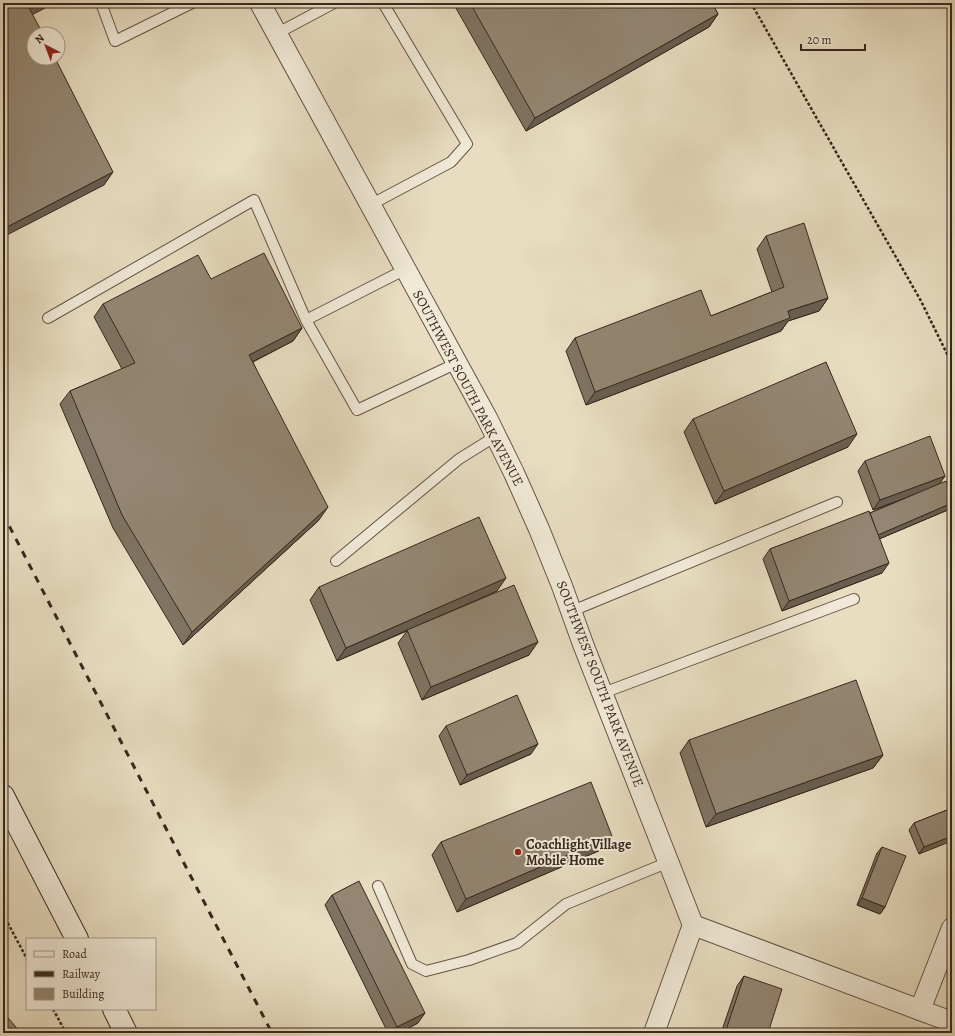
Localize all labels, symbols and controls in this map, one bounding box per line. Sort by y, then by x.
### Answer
north arrow [26,26,66,66]
scale bar [801,26,865,52]
text: N [32,31,48,47]
text: 20 m [807,32,831,48]
street label: SOUTHWEST SOUTH PARK AVENUE [408,287,528,489]
street label: SOUTHWEST SOUTH PARK AVENUE [552,578,648,790]
place label: Coachlight Village Mobile Home [526,835,632,870]
marker: Coachlight Village Mobile Home [513,847,523,857]
legend [26,938,156,1010]
text: Road [62,946,88,962]
text: Railway [62,966,101,982]
text: Building [62,986,104,1002]

